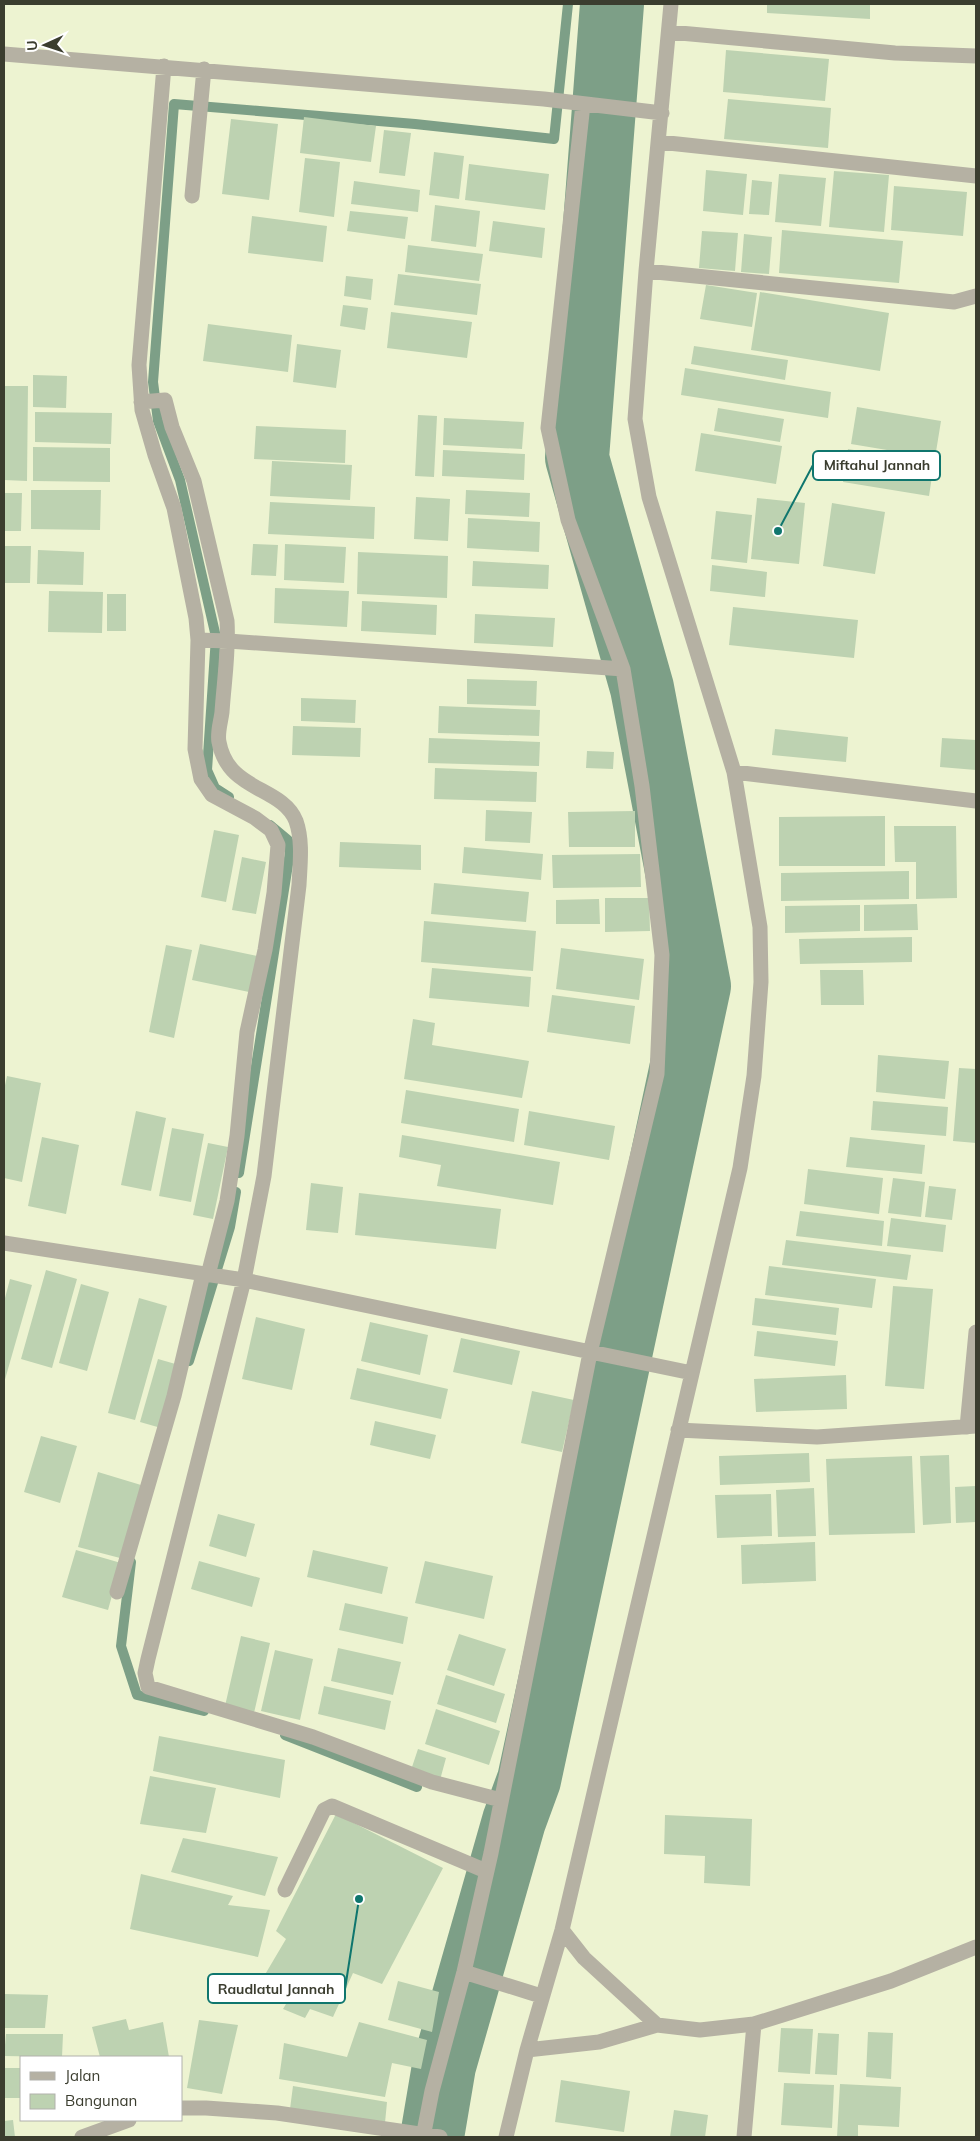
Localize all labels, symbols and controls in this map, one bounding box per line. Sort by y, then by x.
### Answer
north arrow [20,20,70,70]
text: U [23,40,41,51]
callout: Miftahul Jannah [813,451,940,480]
text: Miftahul Jannah [824,456,930,474]
callout: Raudlatul Jannah [208,1974,345,2003]
text: Raudlatul Jannah [218,1980,334,1998]
legend [20,2056,182,2121]
text: Jalan [65,2066,100,2085]
text: Bangunan [65,2091,137,2110]

